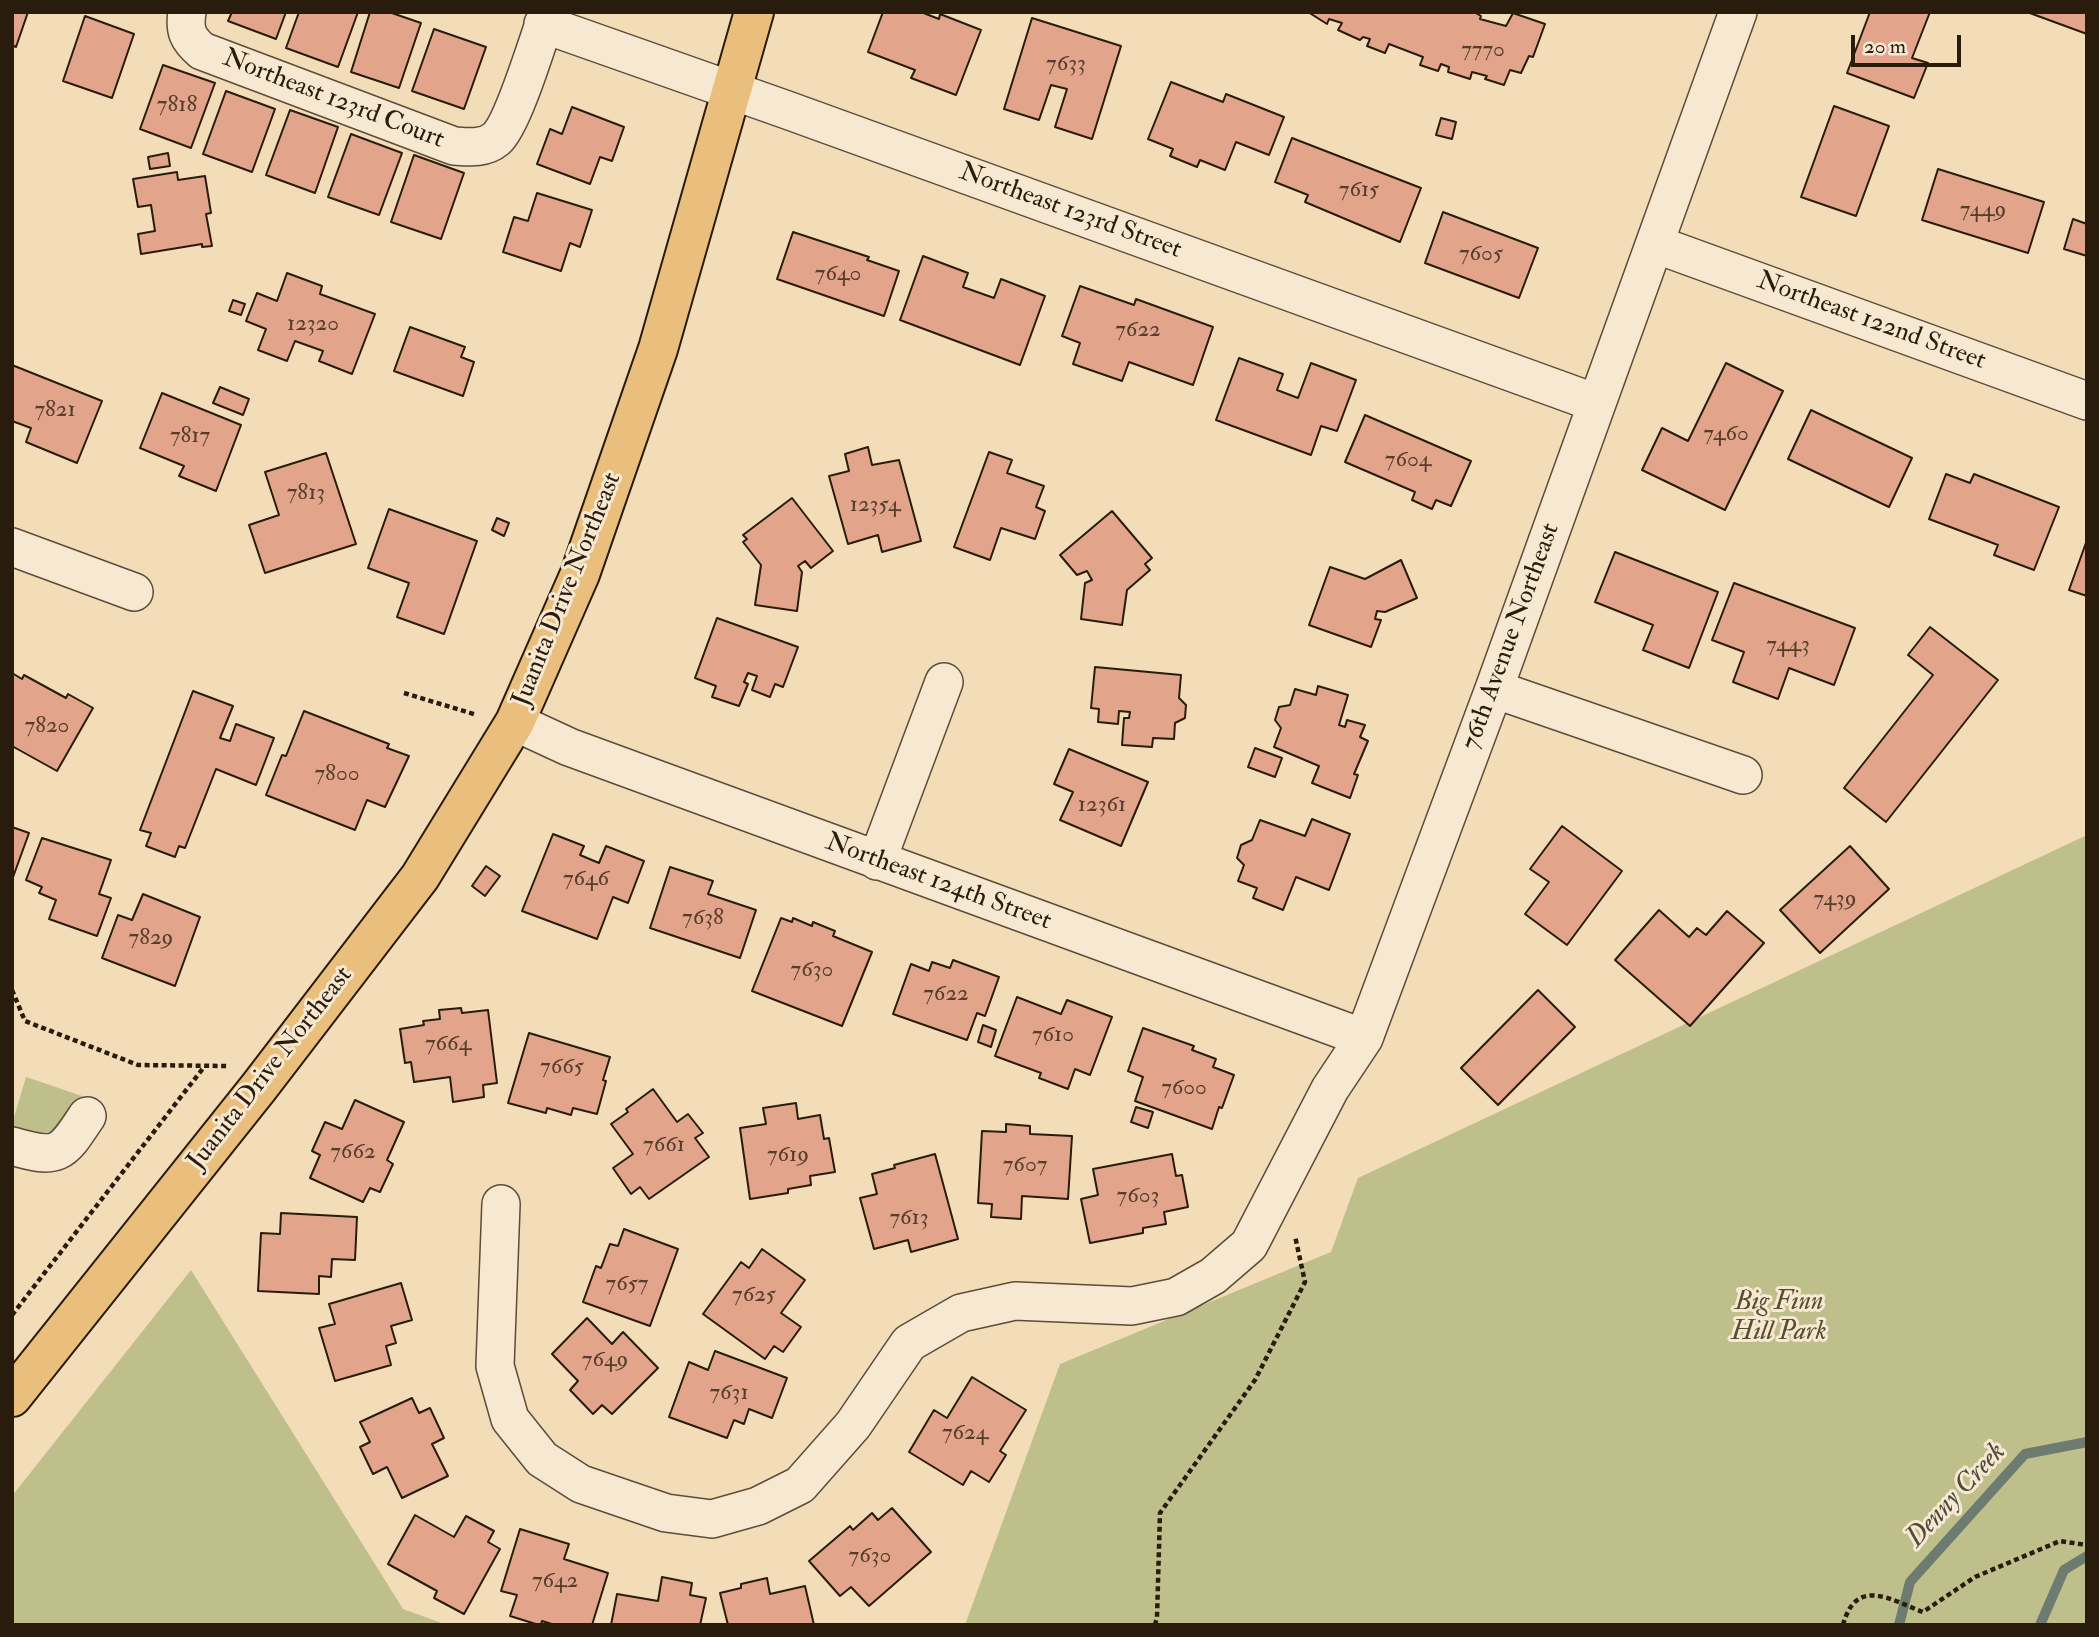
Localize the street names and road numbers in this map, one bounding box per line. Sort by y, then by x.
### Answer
street label: Northeast 123rd Court [218,43,448,157]
street label: Northeast 123rd Street [955,157,1185,267]
street label: Northeast 122nd Street [1752,266,1990,378]
street label: Juanita Drive Northeast [507,468,629,712]
street label: 76th Avenue Northeast [1456,519,1568,755]
street label: Northeast 124th Street [821,828,1055,938]
street label: Juanita Drive Northeast [182,961,360,1177]

